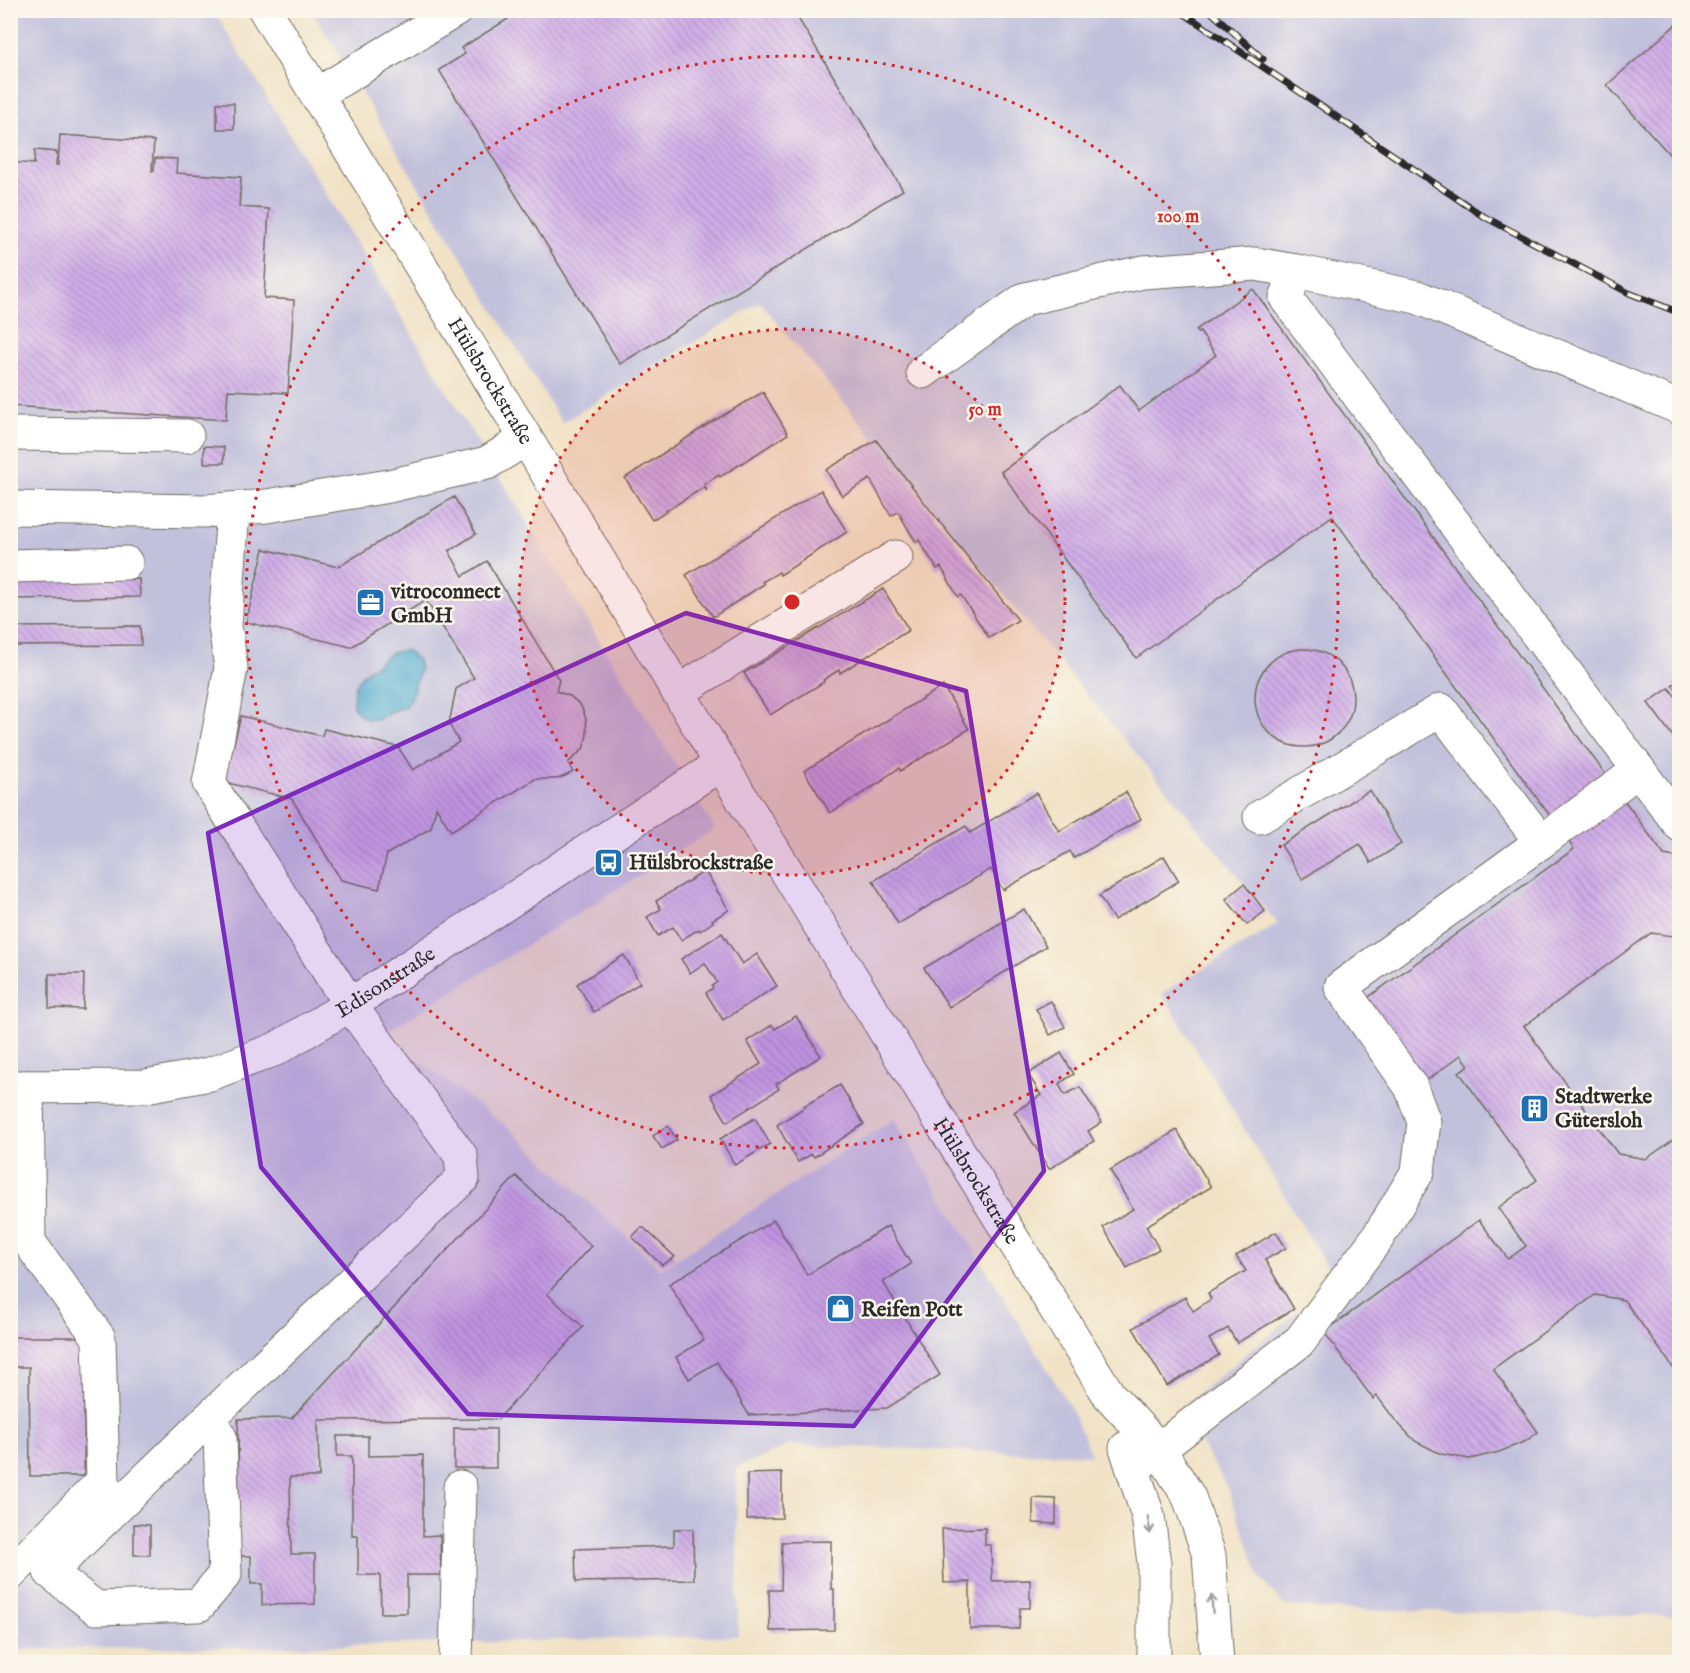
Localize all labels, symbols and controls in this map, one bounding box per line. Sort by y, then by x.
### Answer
text: 100 m [1157,206,1199,229]
street label: Hülsbrockstraße [440,313,539,450]
text: 50 m [968,399,1002,422]
place label: vitroconnect GmbH [390,579,501,630]
office icon: vitroconnect GmbH [354,587,386,619]
centre of rings [782,592,802,612]
bus stop icon: Hülsbrockstraße [592,846,624,878]
place label: Hülsbrockstraße [629,850,773,877]
street label: Edisonstraße [332,941,441,1025]
place label: Stadtwerke Gütersloh [1555,1084,1653,1135]
building icon: Stadtwerke Gütersloh [1518,1092,1550,1124]
street label: Hülsbrockstraße [926,1113,1025,1250]
shop icon: Reifen Pott [824,1293,856,1325]
place label: Reifen Pott [861,1297,963,1324]
one-way arrow [1143,1515,1154,1535]
one-way arrow [1206,1595,1217,1615]

